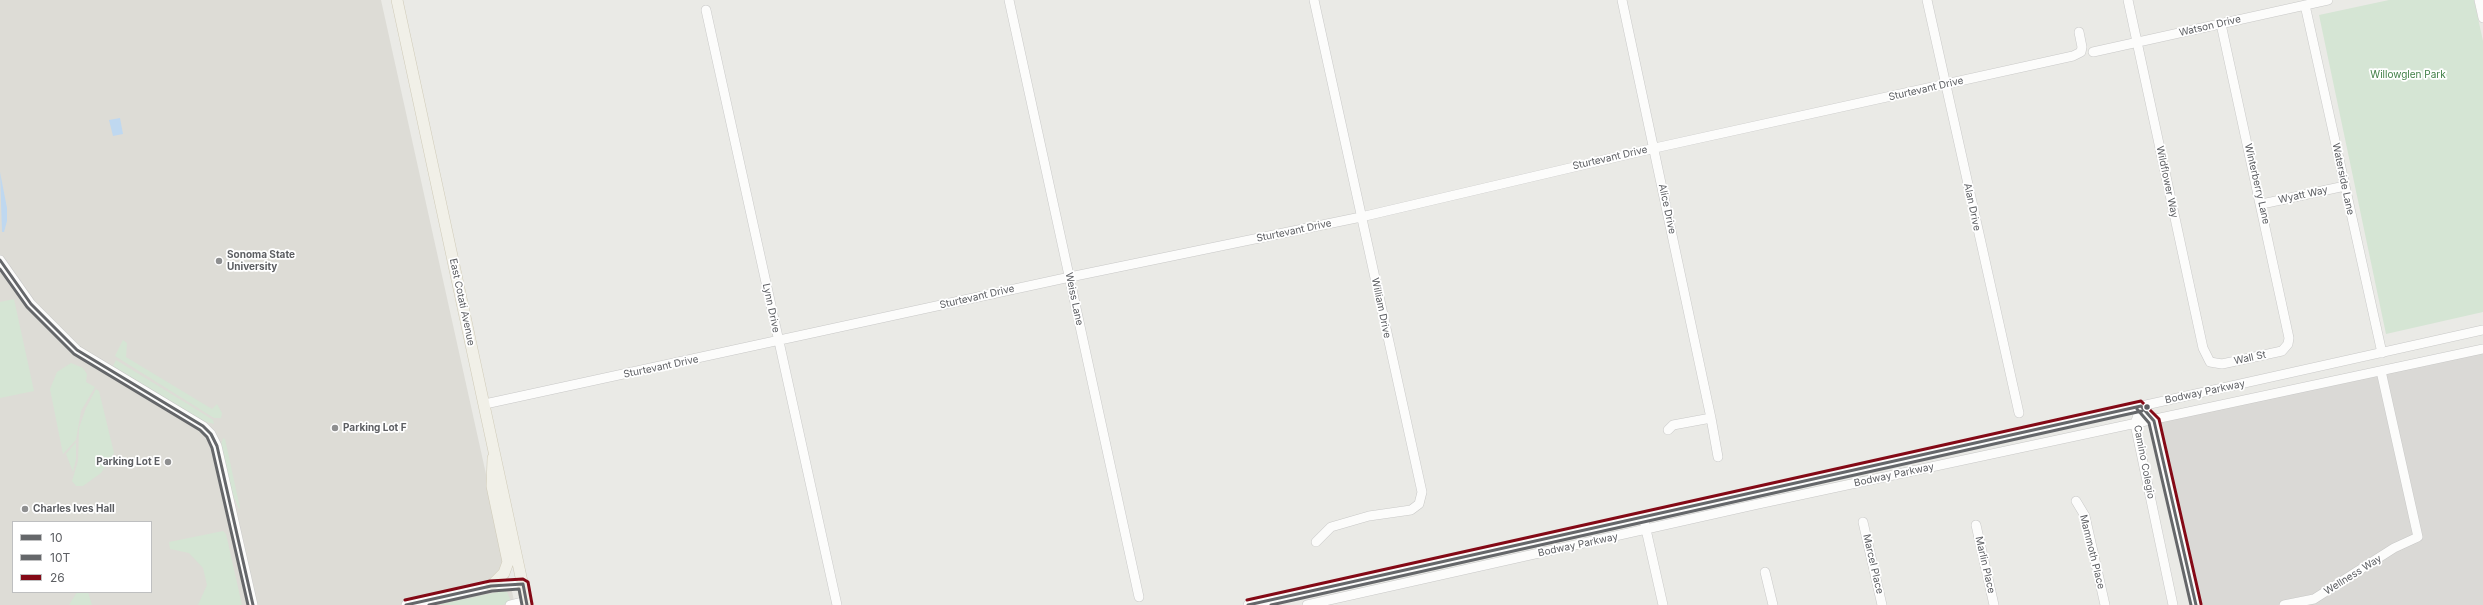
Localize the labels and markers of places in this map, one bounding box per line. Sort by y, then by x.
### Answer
place label: Sonoma State University [227,249,295,272]
marker: Sonoma State University [214,256,224,266]
unlabelled marker [2142,402,2152,412]
place label: Parking Lot F [343,422,406,434]
marker: Parking Lot F [330,423,340,433]
place label: Parking Lot E [96,456,160,468]
marker: Parking Lot E [163,457,173,467]
place label: Charles Ives Hall [33,503,115,515]
marker: Charles Ives Hall [20,504,30,514]

